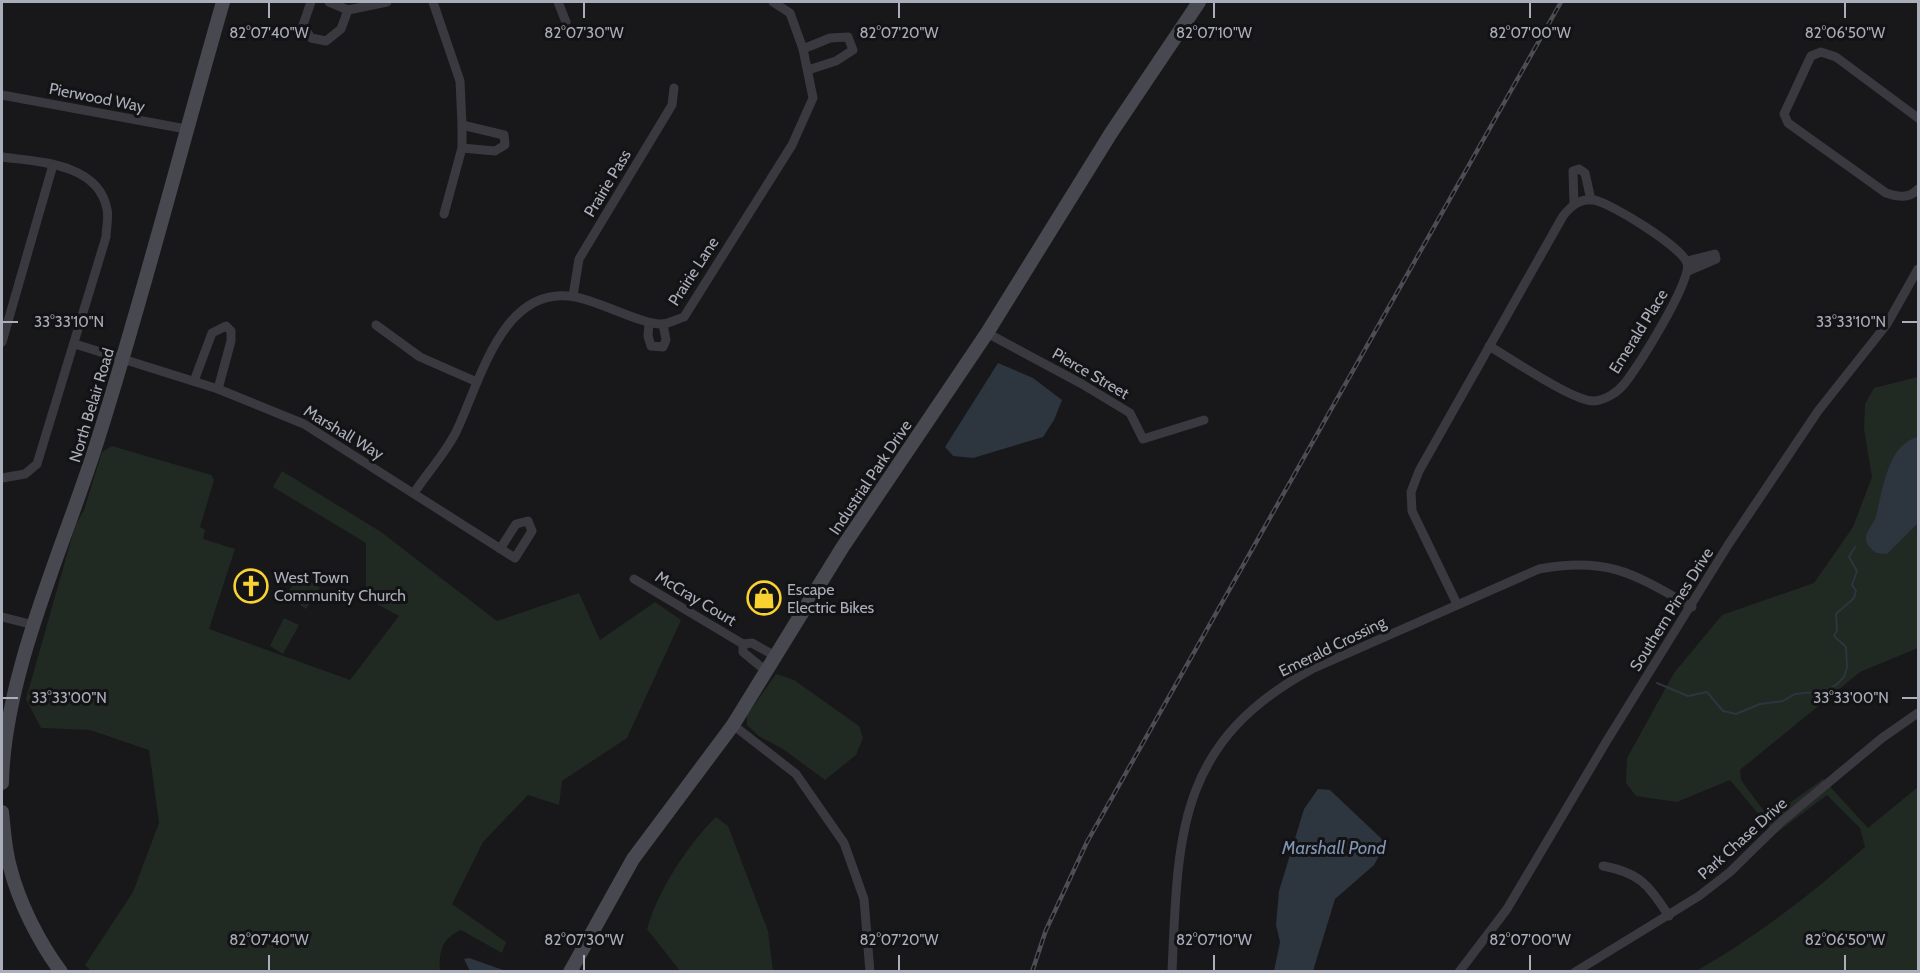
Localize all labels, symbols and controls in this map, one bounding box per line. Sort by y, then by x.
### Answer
text: 82°07'40"W [229,24,310,42]
text: 82°07'30"W [544,24,624,42]
text: 82°07'20"W [859,24,939,42]
text: 82°07'10"W [1176,24,1253,42]
text: 82°07'00"W [1489,24,1572,42]
text: 82°06'50"W [1805,24,1886,42]
street label: Pierwood Way [47,79,146,116]
street label: Prairie Pass [580,146,635,220]
street label: Prairie Lane [664,233,723,309]
street label: Emerald Place [1605,286,1672,377]
text: 33°33'10"N [34,313,104,331]
text: 33°33'10"N [1816,313,1886,331]
street label: Pierce Street [1049,344,1133,403]
street label: North Belair Road [65,346,118,465]
street label: Marshall Way [300,401,387,464]
street label: Industrial Park Drive [825,416,916,538]
street label: Southern Pines Drive [1626,544,1717,675]
street label: McCray Court [652,567,740,630]
church icon: West Town Community Church [233,568,269,604]
place label: West Town Community Church [274,568,406,605]
shop icon: Escape Electric Bikes [746,580,782,616]
place label: Escape Electric Bikes [787,580,875,617]
street label: Emerald Crossing [1276,612,1390,681]
text: 33°33'00"N [31,689,107,707]
text: 33°33'00"N [1813,689,1889,707]
street label: Park Chase Drive [1694,794,1791,883]
water label: Marshall Pond [1281,837,1387,859]
text: 82°07'40"W [229,931,310,949]
text: 82°07'30"W [544,931,624,949]
text: 82°07'20"W [859,931,939,949]
text: 82°07'10"W [1176,931,1253,949]
text: 82°07'00"W [1489,931,1572,949]
text: 82°06'50"W [1805,931,1886,949]

